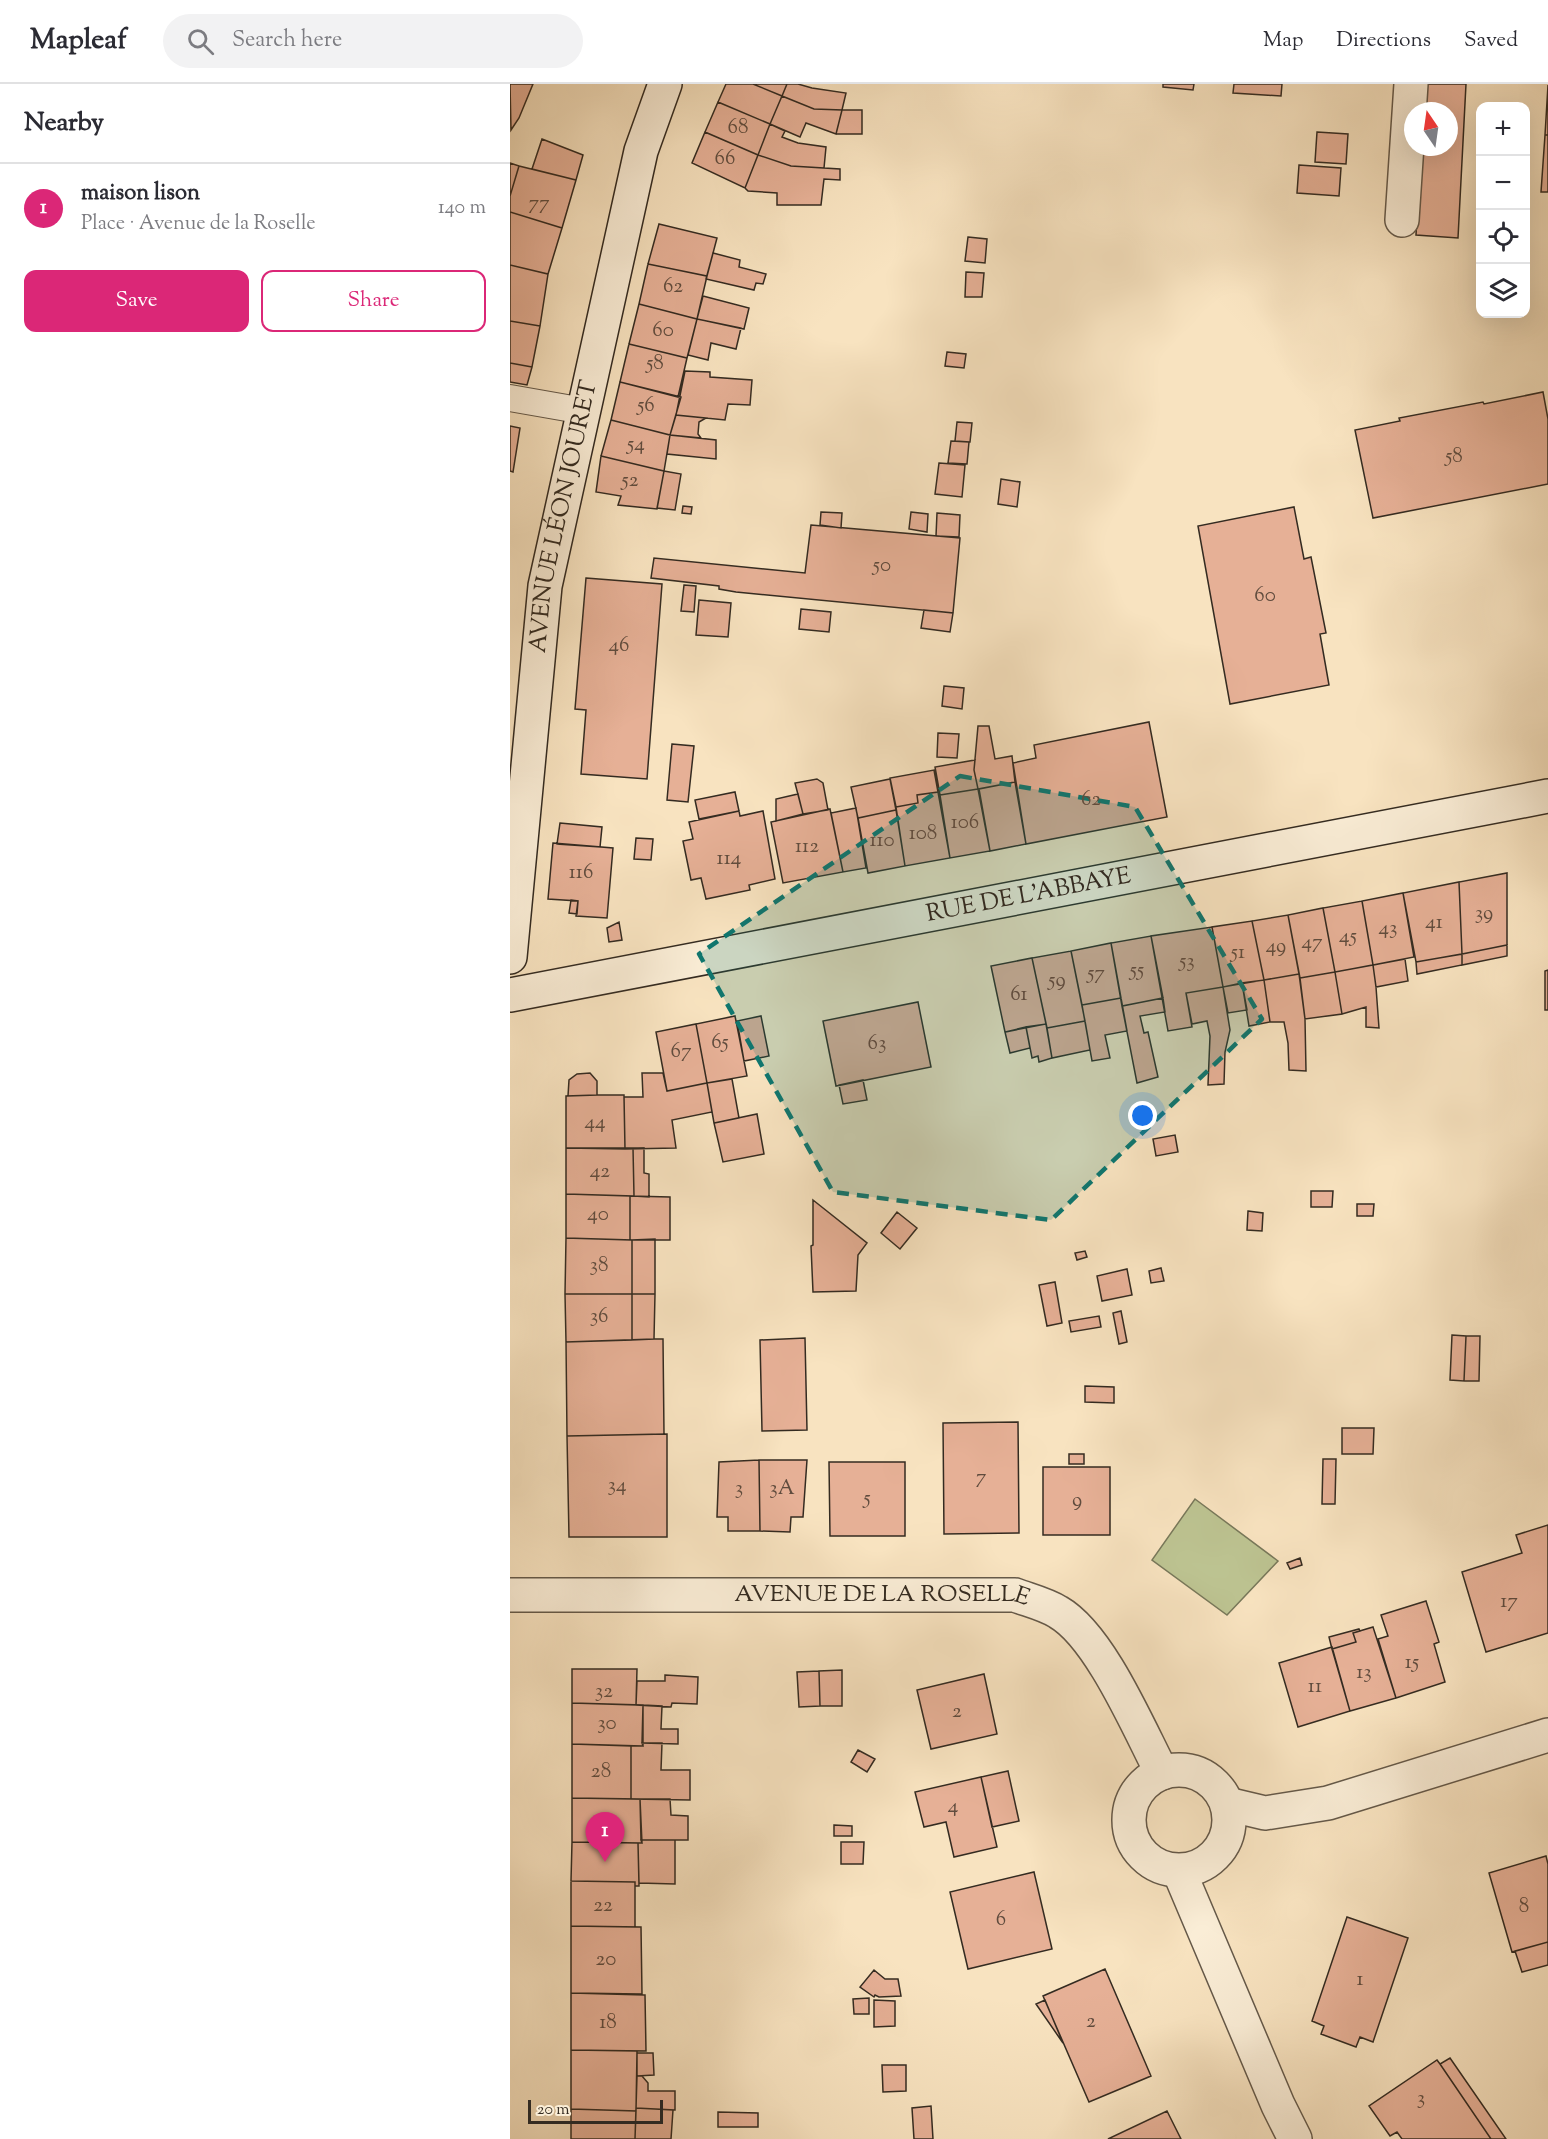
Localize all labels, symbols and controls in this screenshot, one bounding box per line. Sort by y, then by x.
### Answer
search box [163,14,583,68]
text: Mapleaf [30,21,127,61]
icon: search [184,25,217,58]
text: Search here [232,25,342,57]
text: Map [1263,26,1303,56]
text: Directions [1336,26,1431,56]
text: Saved [1464,26,1518,56]
north arrow [1404,102,1458,156]
map controls [1476,102,1530,318]
button: + [1476,102,1530,156]
text: Nearby [24,105,104,142]
house number: 68 [728,113,748,143]
house number: 66 [715,144,735,174]
button: − [1476,156,1530,210]
text: maison lison [81,178,200,210]
house number: 77 [528,189,550,219]
text: 1 [40,194,47,223]
text: 140 m [438,194,486,223]
text: Place · Avenue de la Roselle [81,210,316,239]
button: locate [1476,210,1530,264]
button: layers [1476,264,1530,318]
button: Save [24,270,249,332]
button: Share [261,270,486,332]
house number: 62 [663,272,683,302]
house number: 60 [652,316,674,346]
house number: 58 [645,349,664,379]
street label: AVENUE LÉON JOURET [522,377,607,655]
house number: 56 [636,391,655,421]
house number: 54 [626,430,645,460]
house number: 58 [1444,442,1463,472]
house number: 52 [620,466,639,496]
house number: 50 [872,551,891,581]
house number: 60 [1254,581,1276,611]
house number: 46 [609,631,629,661]
house number: 62 [1081,785,1101,815]
house number: 106 [951,808,979,838]
house number: 108 [909,819,937,849]
house number: 110 [869,826,895,856]
house number: 112 [795,832,819,862]
house number: 114 [717,844,741,874]
house number: 116 [569,858,593,888]
street label: RUE DE L'ABBAYE [923,859,1134,932]
house number: 39 [1475,899,1493,929]
house number: 41 [1425,908,1443,938]
house number: 43 [1378,914,1398,944]
house number: 45 [1339,922,1357,952]
house number: 47 [1301,928,1323,958]
house number: 49 [1266,932,1286,962]
house number: 51 [1230,938,1245,968]
house number: 53 [1178,947,1195,977]
house number: 55 [1129,956,1144,986]
house number: 57 [1086,959,1105,989]
house number: 59 [1047,966,1066,996]
house number: 61 [1010,980,1028,1010]
house number: 65 [711,1028,729,1058]
house number: 63 [868,1029,886,1059]
house number: 67 [671,1037,692,1067]
your location [1128,1101,1157,1130]
house number: 44 [584,1108,606,1138]
house number: 42 [590,1157,610,1187]
house number: 40 [587,1200,609,1230]
house number: 38 [590,1251,608,1281]
house number: 36 [590,1302,608,1332]
house number: 7 [976,1463,987,1493]
house number: 34 [607,1471,627,1501]
house number: 3 [735,1474,743,1504]
house number: 3A [769,1474,795,1504]
house number: 5 [862,1484,871,1514]
house number: 9 [1072,1486,1082,1516]
street label: AVENUE DE LA ROSELLE [734,1578,1035,1616]
house number: 17 [1500,1587,1518,1617]
house number: 15 [1405,1648,1419,1678]
house number: 13 [1356,1658,1372,1688]
house number: 11 [1308,1672,1322,1702]
house number: 32 [595,1677,613,1707]
house number: 2 [952,1697,962,1727]
house number: 30 [597,1709,617,1739]
house number: 28 [591,1757,611,1787]
house number: 4 [948,1792,958,1822]
pin: 1 [586,1812,625,1862]
house number: 22 [593,1891,613,1921]
house number: 8 [1519,1892,1529,1922]
house number: 6 [996,1905,1006,1935]
house number: 20 [596,1945,616,1975]
house number: 1 [1356,1965,1364,1995]
house number: 2 [1086,2007,1096,2037]
house number: 18 [599,2008,617,2038]
house number: 3 [1417,2084,1425,2114]
scale bar [528,2097,663,2124]
text: 20 m [537,2099,570,2122]

